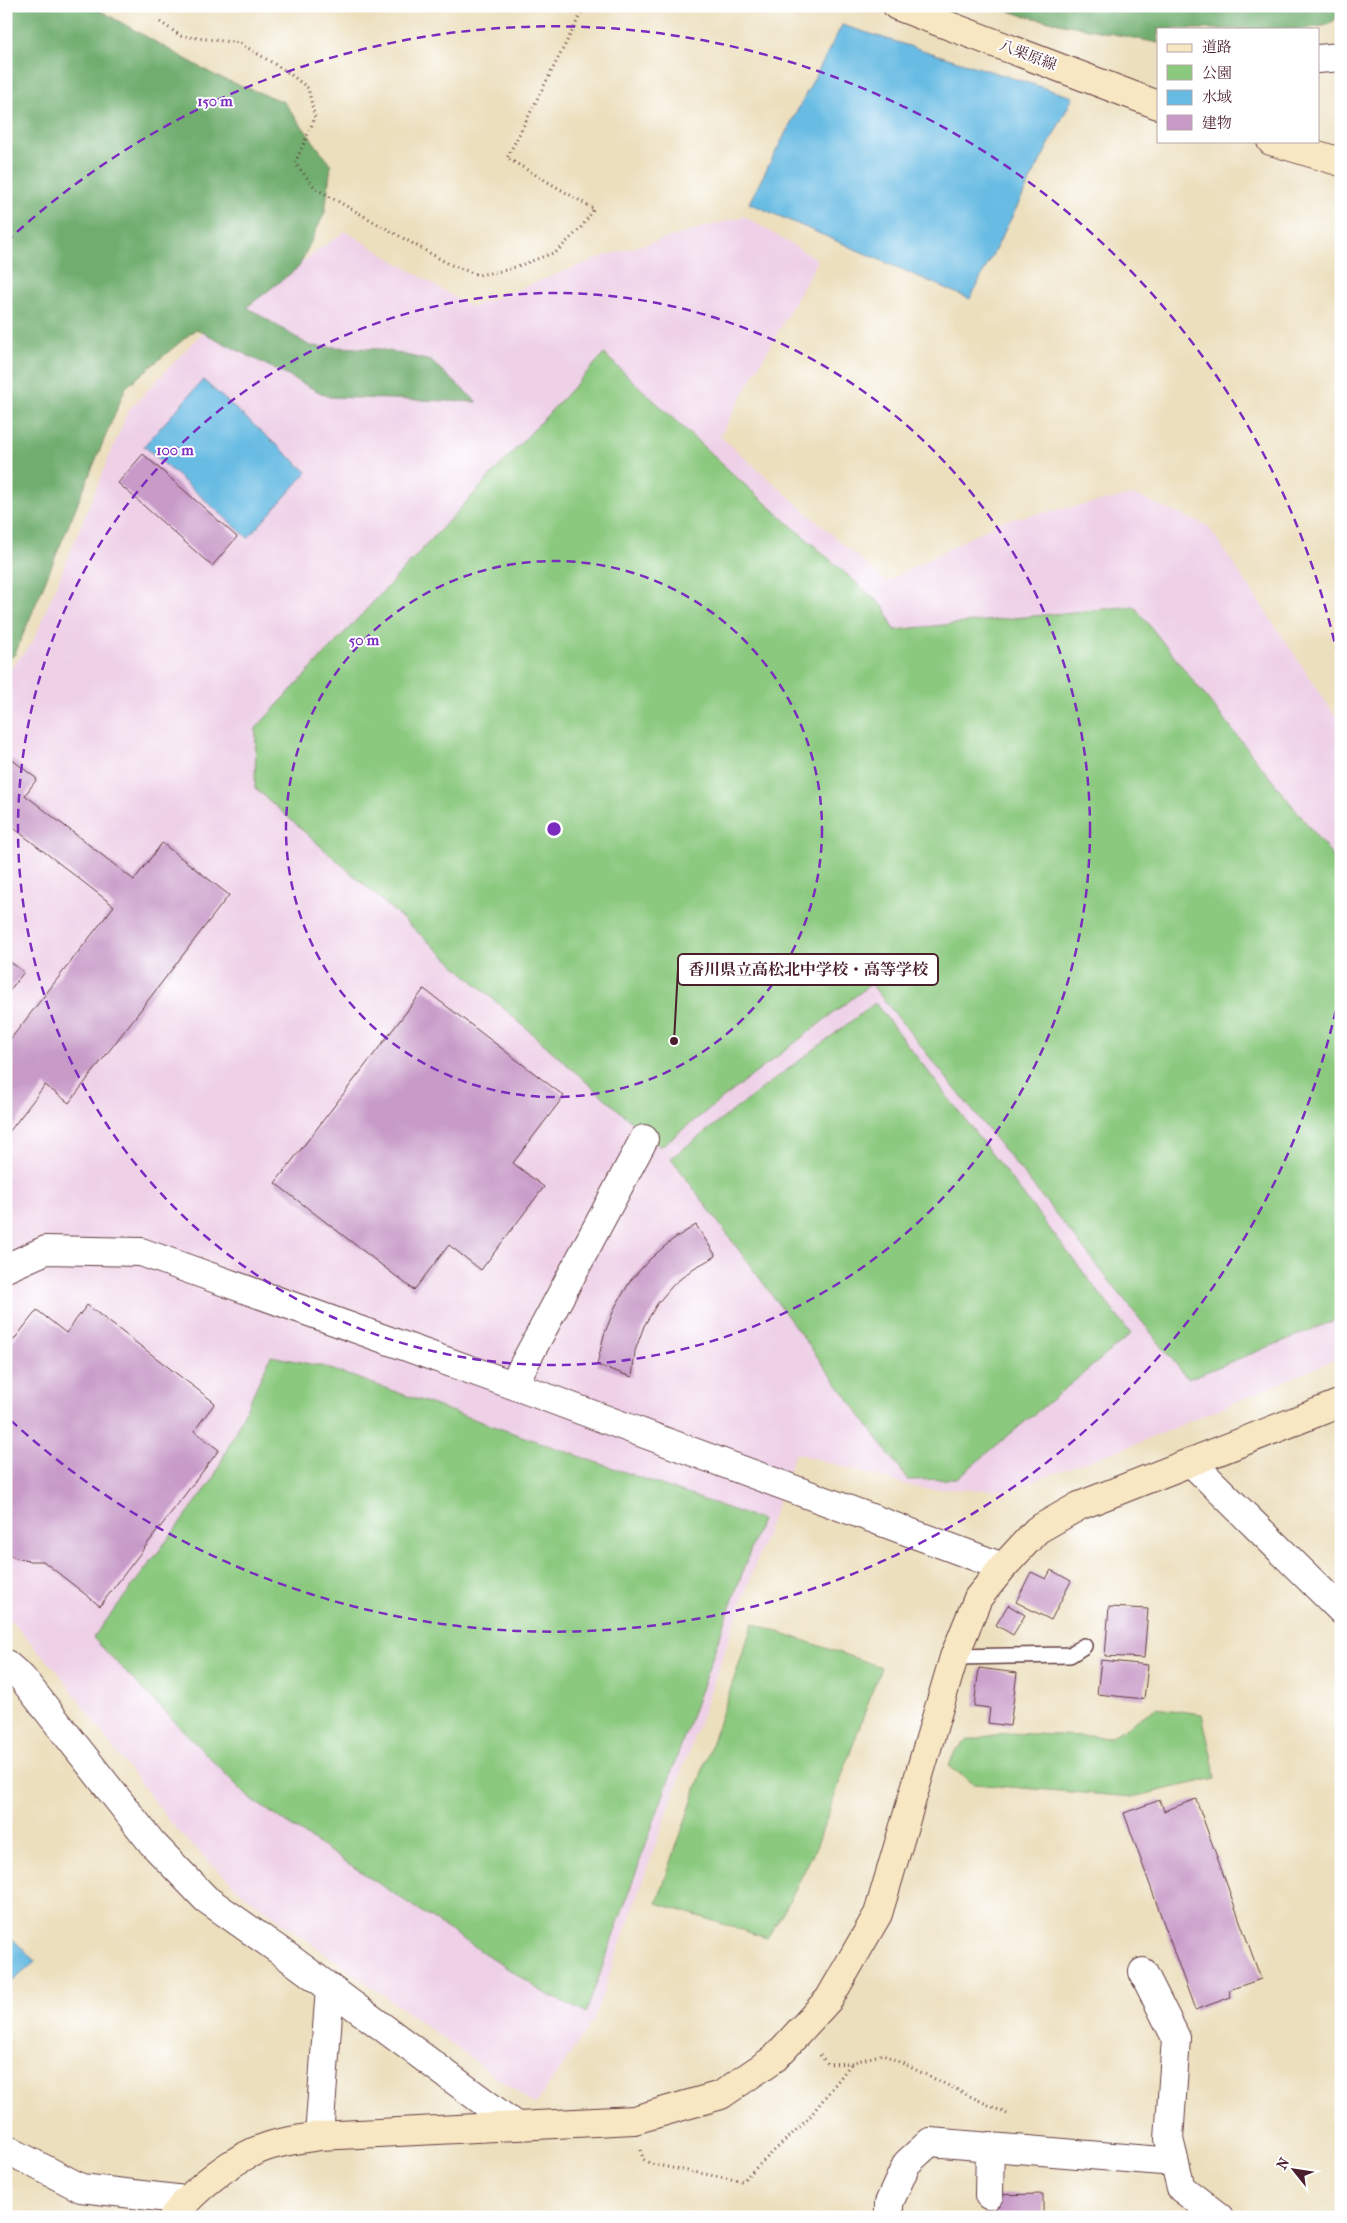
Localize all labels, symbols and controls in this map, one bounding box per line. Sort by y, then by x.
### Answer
legend [1157,28,1320,142]
street label: 八栗原線 [997,36,1059,74]
text: 道路 [1202,38,1232,56]
text: 公園 [1202,64,1232,82]
text: 水域 [1202,88,1232,106]
text: 150 m [197,92,233,110]
text: 建物 [1202,114,1232,132]
text: 100 m [156,441,194,459]
text: 50 m [349,631,380,649]
centre of rings [545,820,563,838]
callout: 香川県立高松北中学校・高等学校 [678,954,938,985]
text: 香川県立高松北中学校・高等学校 [688,960,929,979]
north arrow [1270,2146,1320,2196]
text: N [1273,2155,1293,2173]

